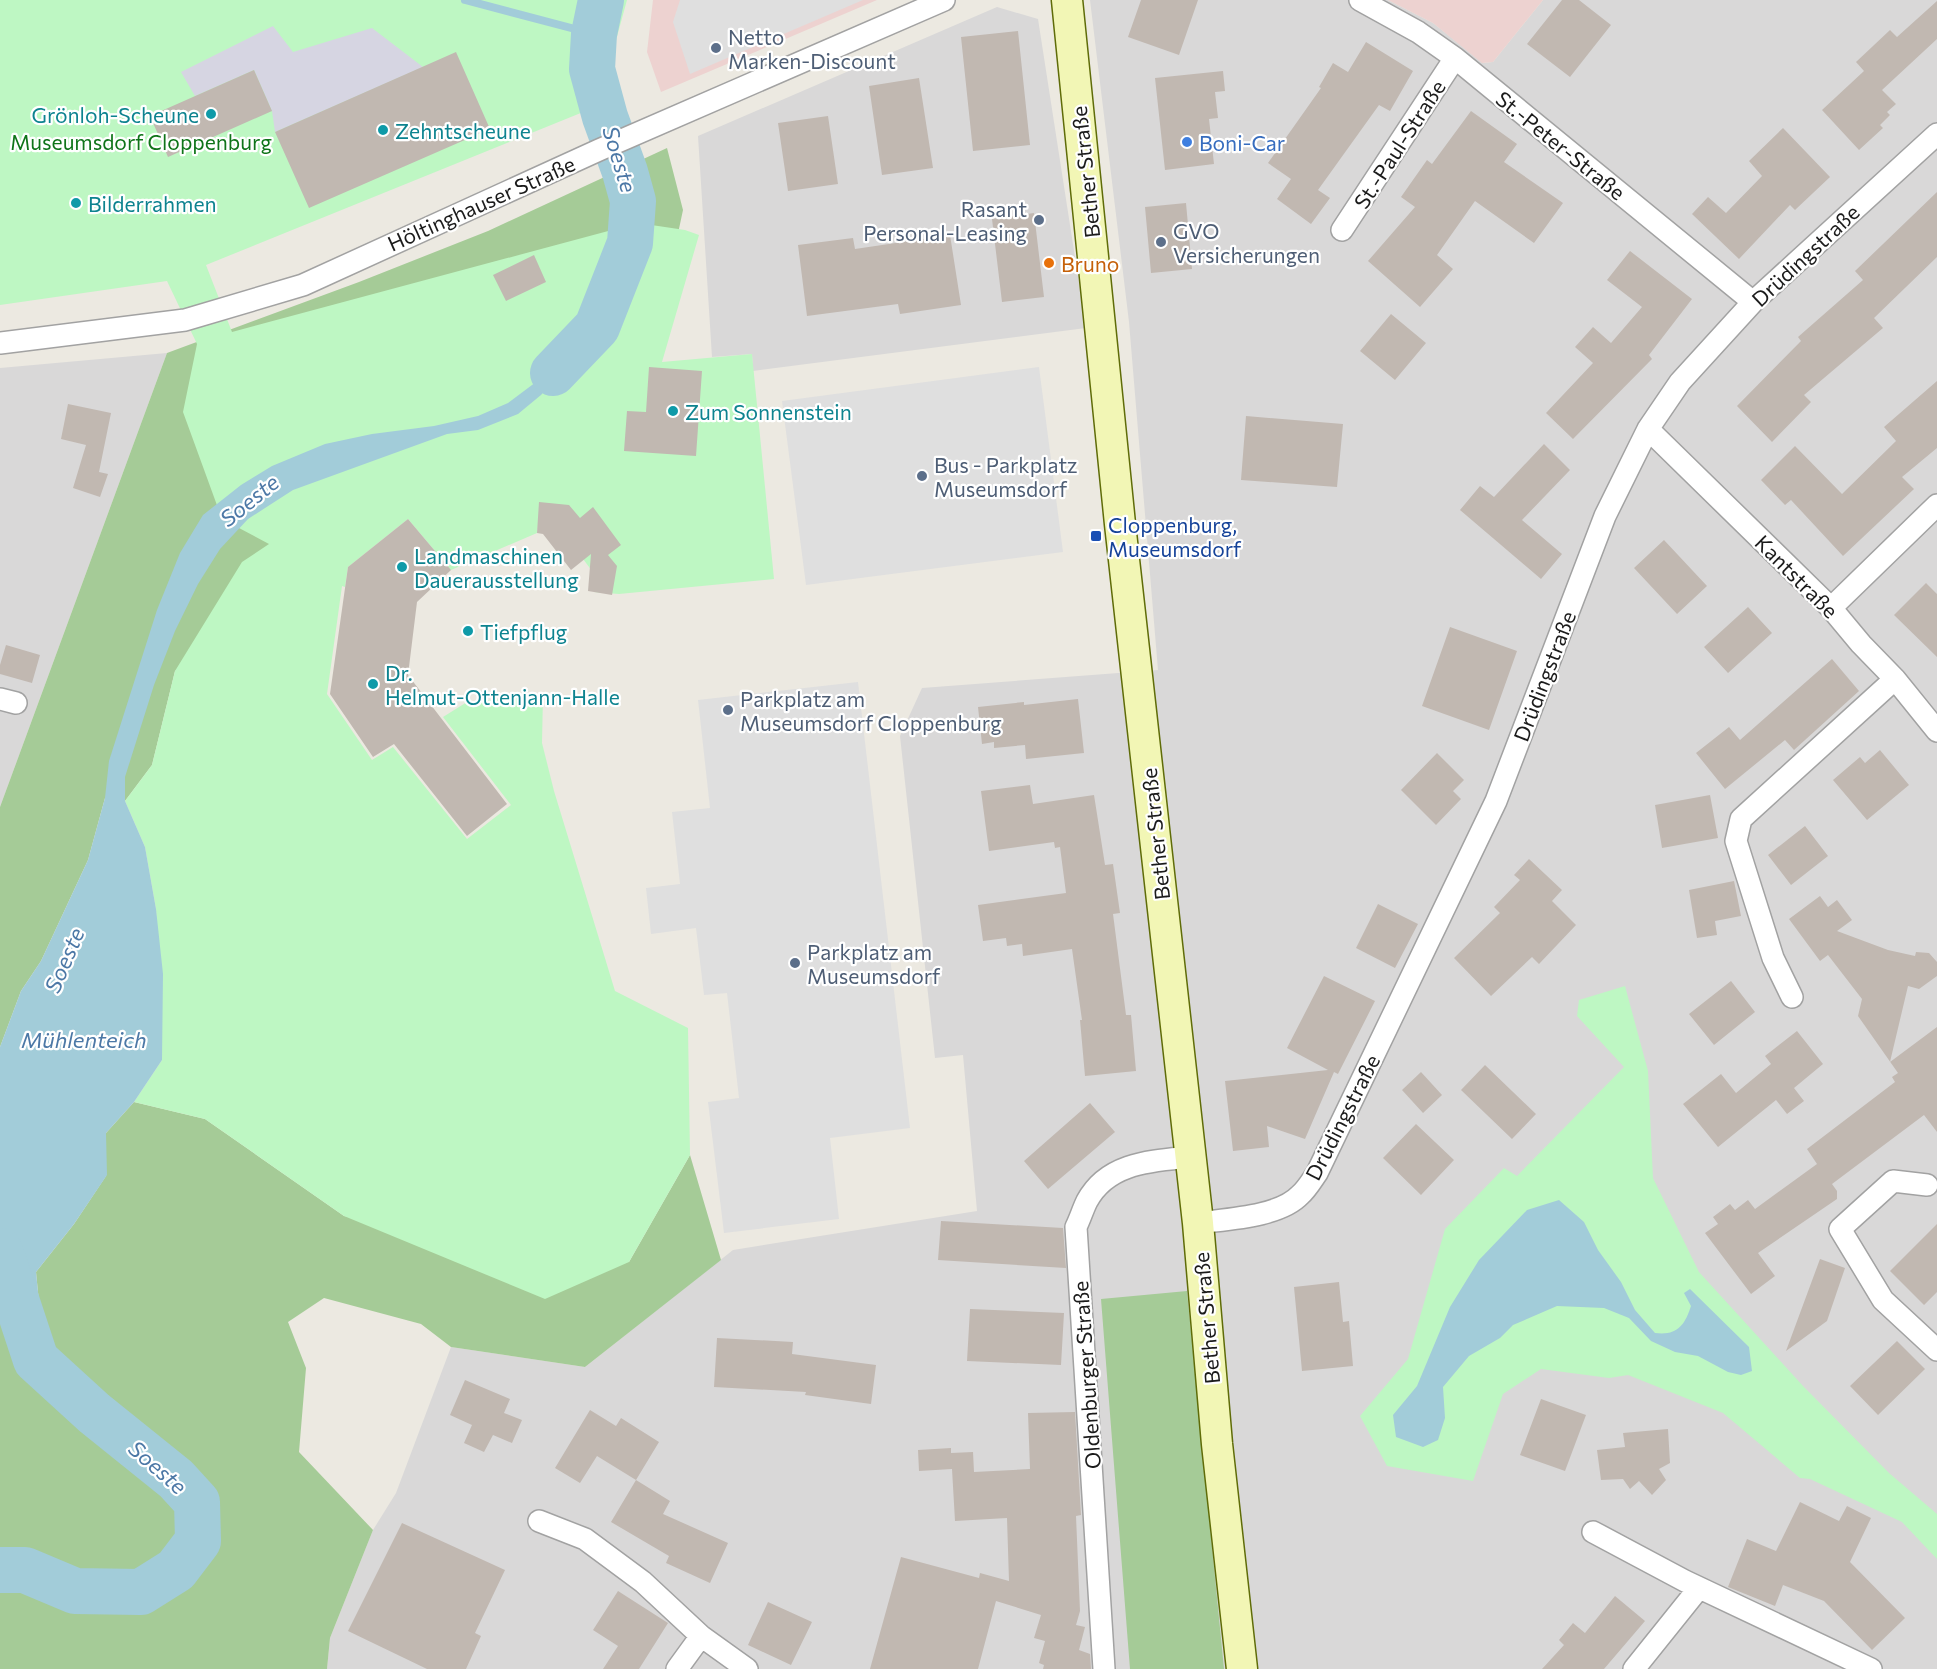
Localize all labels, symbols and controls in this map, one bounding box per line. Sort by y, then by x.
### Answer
place label: Netto Marken-Discount [728,24,896,73]
marker: Netto Marken-Discount [709,41,723,55]
street label: St.-Paul-Straße [1348,75,1450,213]
street label: St.-Peter-Straße [1491,85,1631,205]
place label: Grönloh-Scheune [32,102,199,127]
street label: Bether Straße [1066,105,1104,239]
marker: Grönloh-Scheune [204,107,218,121]
place label: Zehntscheune [395,118,531,143]
marker: Zehntscheune [376,123,390,137]
water label: Soeste [597,123,643,196]
park label: Museumsdorf Cloppenburg [10,129,272,154]
place label: Boni-Car [1199,130,1285,155]
marker: Boni-Car [1180,135,1194,149]
street label: Höltinghauser Straße [383,150,579,256]
place label: Bilderrahmen [88,191,217,216]
marker: Bilderrahmen [69,196,83,210]
place label: Rasant Personal-Leasing [863,196,1027,245]
street label: Drüdingstraße [1746,199,1864,311]
marker: Rasant Personal-Leasing [1032,213,1046,227]
place label: GVO Versicherungen [1173,218,1320,267]
marker: GVO Versicherungen [1154,235,1168,249]
place label: Bruno [1061,251,1119,276]
marker: Bruno [1042,256,1056,270]
place label: Zum Sonnenstein [685,399,852,424]
marker: Zum Sonnenstein [666,404,680,418]
place label: Bus - Parkplatz Museumsdorf [934,452,1077,501]
water label: Soeste [214,468,284,532]
marker: Bus - Parkplatz Museumsdorf [915,469,929,483]
place label: Cloppenburg, Museumsdorf [1108,512,1242,561]
marker: Cloppenburg, Museumsdorf [1089,529,1103,543]
street label: Kantstraße [1750,529,1844,623]
place label: Landmaschinen Dauerausstellung [414,543,579,592]
marker: Landmaschinen Dauerausstellung [395,560,409,574]
street label: Drüdingstraße [1508,607,1580,745]
place label: Tiefpflug [480,619,567,644]
marker: Tiefpflug [461,624,475,638]
place label: Dr. Helmut-Ottenjann-Halle [385,660,620,709]
marker: Dr. Helmut-Ottenjann-Halle [366,677,380,691]
place label: Parkplatz am Museumsdorf Cloppenburg [740,686,1002,735]
marker: Parkplatz am Museumsdorf Cloppenburg [721,703,735,717]
street label: Bether Straße [1136,767,1174,901]
water label: Soeste [38,923,90,997]
place label: Parkplatz am Museumsdorf [807,939,941,988]
marker: Parkplatz am Museumsdorf [788,956,802,970]
water label: Mühlenteich [21,1026,147,1053]
street label: Drüdingstraße [1300,1050,1384,1184]
street label: Bether Straße [1188,1251,1224,1385]
street label: Oldenburger Straße [1067,1280,1105,1470]
water label: Soeste [123,1434,193,1500]

